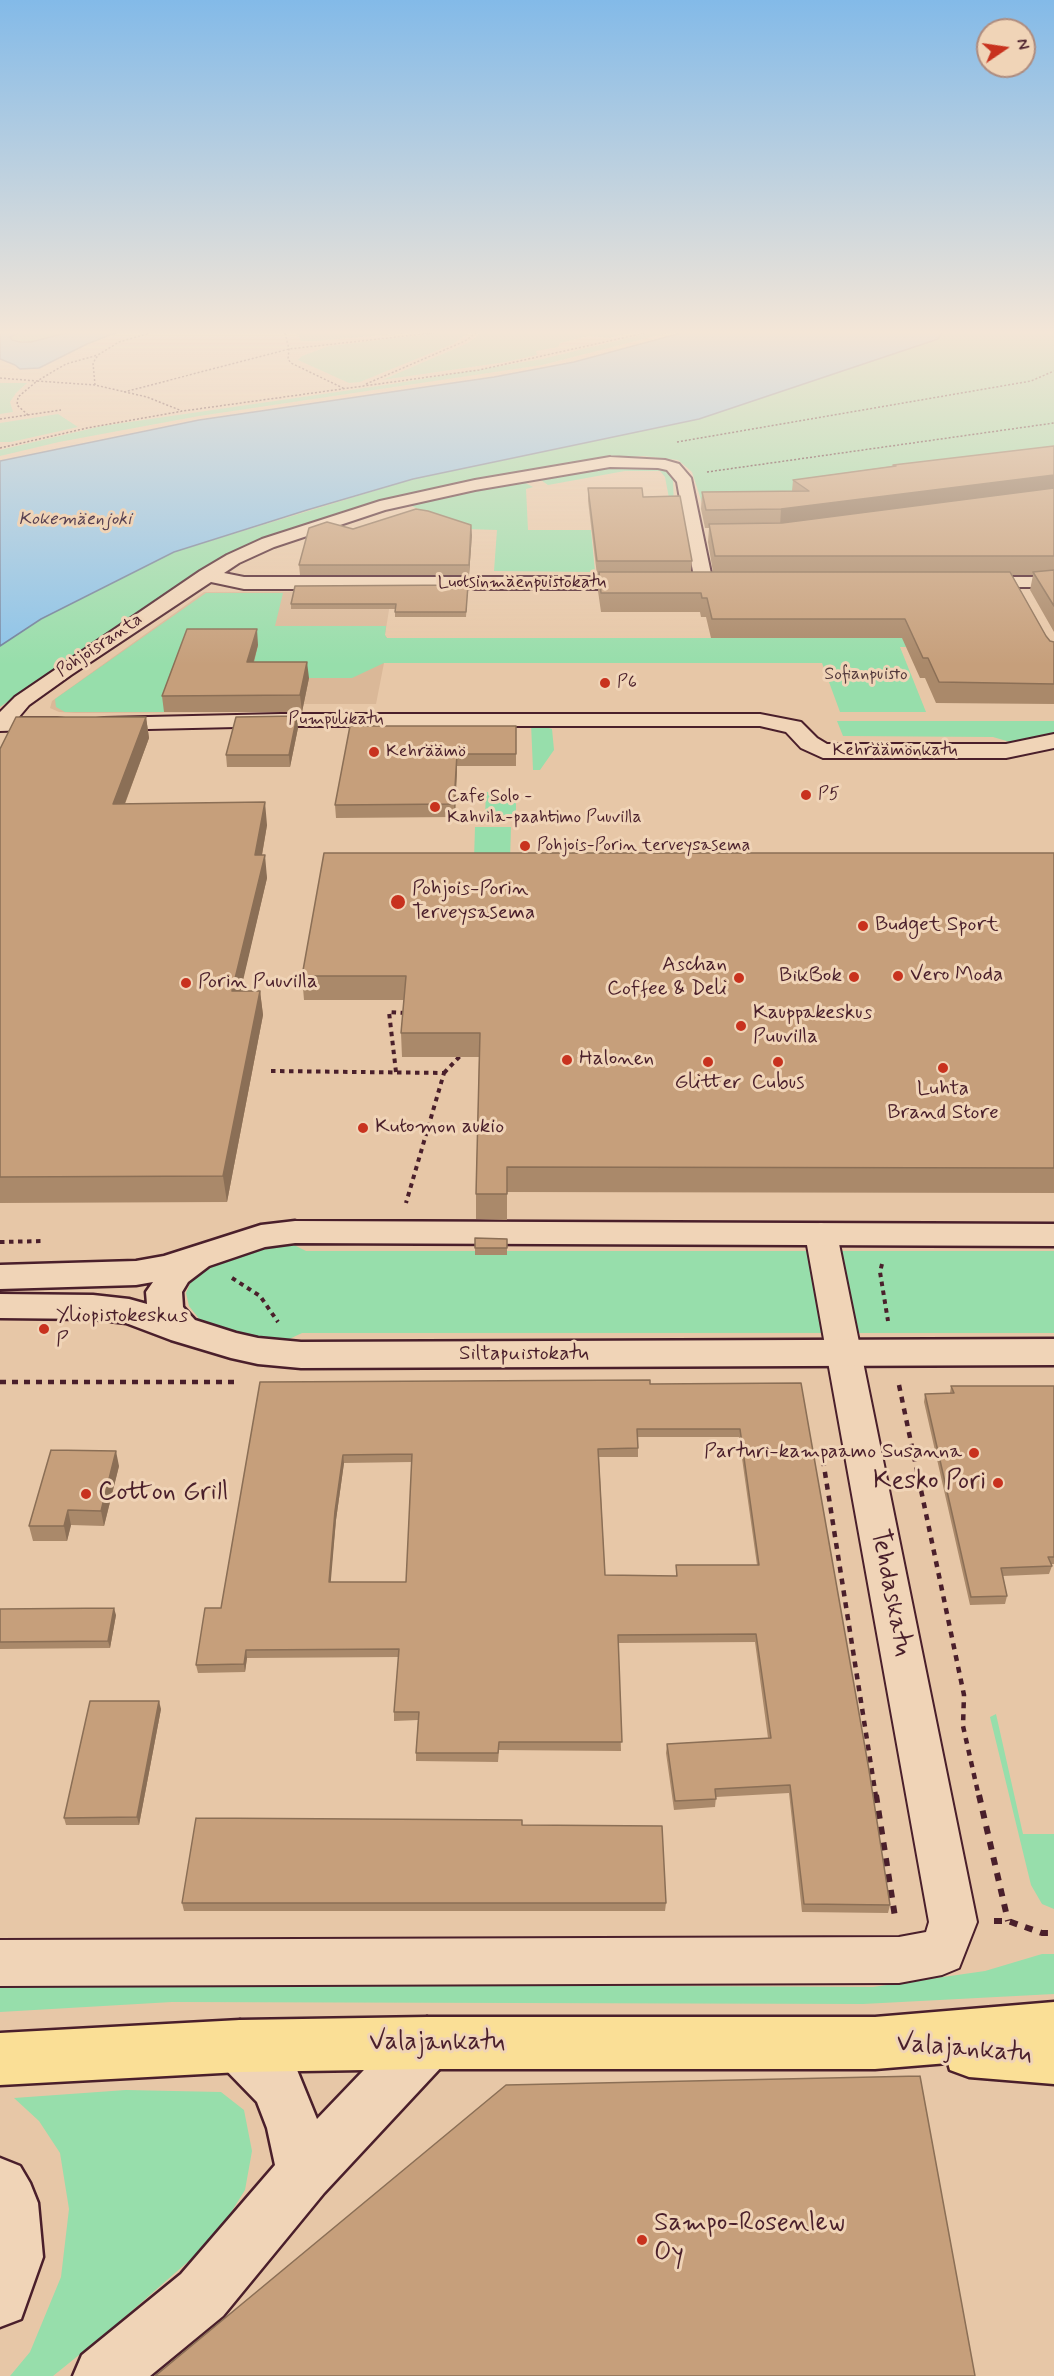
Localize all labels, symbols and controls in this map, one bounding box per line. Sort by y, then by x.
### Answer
north arrow [976,18,1036,78]
text: N [1011,37,1034,52]
water label: Kokemäenjoki [19,509,131,531]
street label: Luotsinmäenpuistokatu [438,572,606,594]
street label: Pohjoisranta [53,609,147,683]
park label: Sofianpuisto [824,664,908,686]
place label: P6 [617,672,637,694]
marker: P6 [598,676,612,690]
street label: Pumpulikatu [288,709,384,731]
street label: Kehräämönkatu [833,740,957,762]
place label: Kehräämö [386,741,466,763]
marker: Kehräämö [367,745,381,759]
place label: P5 [818,784,840,806]
place label: Cafe Solo - Kahvila-paahtimo Puuvilla [447,786,642,828]
marker: P5 [799,788,813,802]
marker: Cafe Solo - Kahvila-paahtimo Puuvilla [428,800,442,814]
place label: Pohjois-Porin terveysasema [537,835,750,857]
marker: Pohjois-Porin terveysasema [518,839,532,853]
place label: Pohjois-Porin Terveysasema [412,877,535,927]
marker: Pohjois-Porin Terveysasema [389,893,407,911]
place label: Budget Sport [875,913,999,939]
marker: Budget Sport [856,919,870,933]
place label: Aschan Coffee & Deli [607,953,727,1003]
place label: Vero Moda [910,963,1003,989]
place label: BikBok [779,964,842,990]
marker: Vero Moda [891,969,905,983]
place label: Porin Puuvilla [198,970,318,996]
marker: BikBok [847,970,861,984]
marker: Aschan Coffee & Deli [732,971,746,985]
marker: Porin Puuvilla [179,976,193,990]
place label: Kauppakeskus Puuvilla [753,1001,872,1051]
marker: Kauppakeskus Puuvilla [734,1019,748,1033]
place label: Halonen [579,1047,654,1073]
marker: Halonen [560,1053,574,1067]
marker: Glitter [701,1055,715,1069]
marker: Cubus [771,1055,785,1069]
marker: Luhta Brand Store [936,1061,950,1075]
place label: Glitter [675,1071,741,1097]
place label: Cubus [751,1071,805,1097]
place label: Luhta Brand Store [887,1077,999,1127]
place label: Kutomon aukio [375,1115,504,1141]
marker: Kutomon aukio [356,1121,370,1135]
place label: Yliopistokeskus P [56,1304,188,1354]
marker: Yliopistokeskus P [37,1322,51,1336]
street label: Siltapuistokatu [459,1342,589,1368]
place label: Parturi-kampaamo Susanna [704,1440,962,1466]
marker: Parturi-kampaamo Susanna [967,1446,981,1460]
place label: Kesko Pori [873,1467,986,1499]
marker: Kesko Pori [991,1476,1005,1490]
place label: Cotton Grill [98,1478,228,1510]
marker: Cotton Grill [79,1487,93,1501]
street label: Tehdaskatu [862,1527,918,1659]
street label: Valajankatu [369,2028,505,2060]
street label: Valajankatu [895,2029,1033,2071]
place label: Sampo-Rosenlew Oy [654,2209,845,2270]
marker: Sampo-Rosenlew Oy [635,2233,649,2247]

